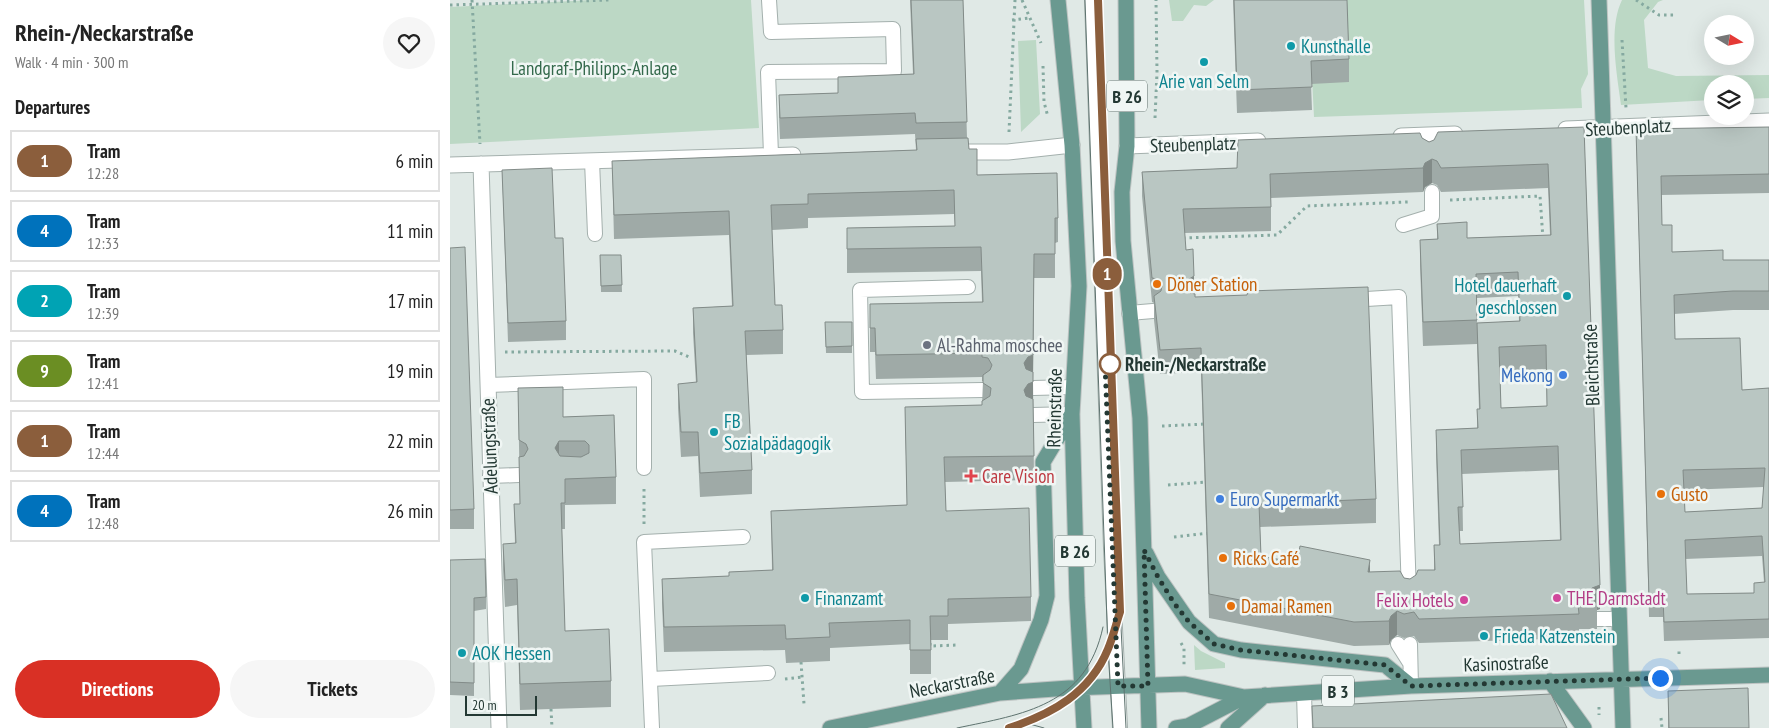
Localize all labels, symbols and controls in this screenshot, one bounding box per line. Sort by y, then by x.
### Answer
north arrow [1704,15,1754,65]
map controls [1704,15,1754,125]
text: Rhein-/Neckarstraße [15,17,194,48]
button: heart [383,17,435,69]
place label: Kunsthalle [1301,34,1371,58]
marker: Kunsthalle [1285,40,1297,52]
text: Walk · 4 min · 300 m [15,52,128,72]
park label: Landgraf-Philipps-Anlage [511,56,677,80]
marker: Arie van Selm [1198,56,1210,68]
place label: Arie van Selm [1159,69,1249,93]
button: layers [1704,75,1754,125]
road number: B 26 [1107,80,1147,112]
text: Departures [15,95,90,119]
street label: Steubenplatz [1584,113,1672,141]
street label: Steubenplatz [1150,130,1237,157]
text: Tram [87,139,120,163]
text: 1 [40,149,49,172]
text: 6 min [396,149,433,173]
text: 12:28 [87,163,119,183]
text: Tram [87,209,120,233]
text: 4 [40,219,49,242]
text: 11 min [387,219,433,243]
text: 12:33 [87,233,119,253]
line badge: 1 [1091,258,1123,290]
text: 1 [1103,262,1111,285]
place label: Döner Station [1167,272,1257,296]
place label: Hotel dauerhaft geschlossen [1454,273,1558,319]
marker: Döner Station [1151,278,1163,290]
text: Tram [87,279,120,303]
text: 2 [40,289,49,312]
text: 17 min [388,289,433,313]
marker: Hotel dauerhaft geschlossen [1561,290,1573,302]
text: 12:39 [87,303,119,323]
street label: Bleichstraße [1578,323,1604,406]
place label: Al-Rahma moschee [937,333,1063,357]
marker: Al-Rahma moschee [921,339,933,351]
text: Tram [87,349,120,373]
place label: Rhein-/Neckarstraße [1125,352,1267,376]
marker: Rhein-/Neckarstraße [1099,353,1121,375]
text: 9 [40,359,49,382]
text: 19 min [387,359,433,383]
place label: Mekong [1501,363,1553,387]
street label: Rheinstraße [1041,368,1067,448]
marker: Mekong [1557,369,1569,381]
text: 12:41 [87,373,119,393]
street label: Adelungstraße [475,398,503,494]
place label: FB Sozialpädagogik [724,409,832,455]
text: Tram [87,419,120,443]
marker: FB Sozialpädagogik [708,426,720,438]
text: 1 [40,429,49,452]
text: 22 min [387,429,433,453]
text: 12:44 [87,443,119,463]
place label: Care Vision [982,464,1055,488]
marker: Care Vision [964,469,978,483]
place label: Gusto [1671,482,1708,506]
place label: Euro Supermarkt [1230,487,1340,511]
marker: Gusto [1655,488,1667,500]
text: Tram [87,489,120,513]
marker: Euro Supermarkt [1214,493,1226,505]
text: 4 [40,499,49,522]
text: 26 min [387,499,433,523]
text: 12:48 [87,513,119,533]
road number: B 26 [1055,536,1095,566]
place label: Ricks Café [1233,546,1300,570]
marker: Ricks Café [1217,552,1229,564]
place label: Finanzamt [815,586,884,610]
place label: THE Darmstadt [1567,586,1666,610]
place label: Felix Hotels [1376,588,1454,612]
marker: Finanzamt [799,592,811,604]
marker: THE Darmstadt [1551,592,1563,604]
place label: Damai Ramen [1241,594,1332,618]
marker: Felix Hotels [1458,594,1470,606]
marker: Damai Ramen [1225,600,1237,612]
place label: Frieda Katzenstein [1494,624,1615,648]
marker: Frieda Katzenstein [1478,630,1490,642]
place label: AOK Hessen [472,641,551,665]
marker: AOK Hessen [456,647,468,659]
street label: Kasinostraße [1463,650,1549,676]
button: Directions [15,660,220,718]
button: Tickets [230,660,435,718]
street label: Neckarstraße [907,663,997,703]
your location [1648,666,1673,691]
road number: B 3 [1322,676,1354,706]
scale bar [465,693,538,716]
text: 20 m [472,696,497,714]

